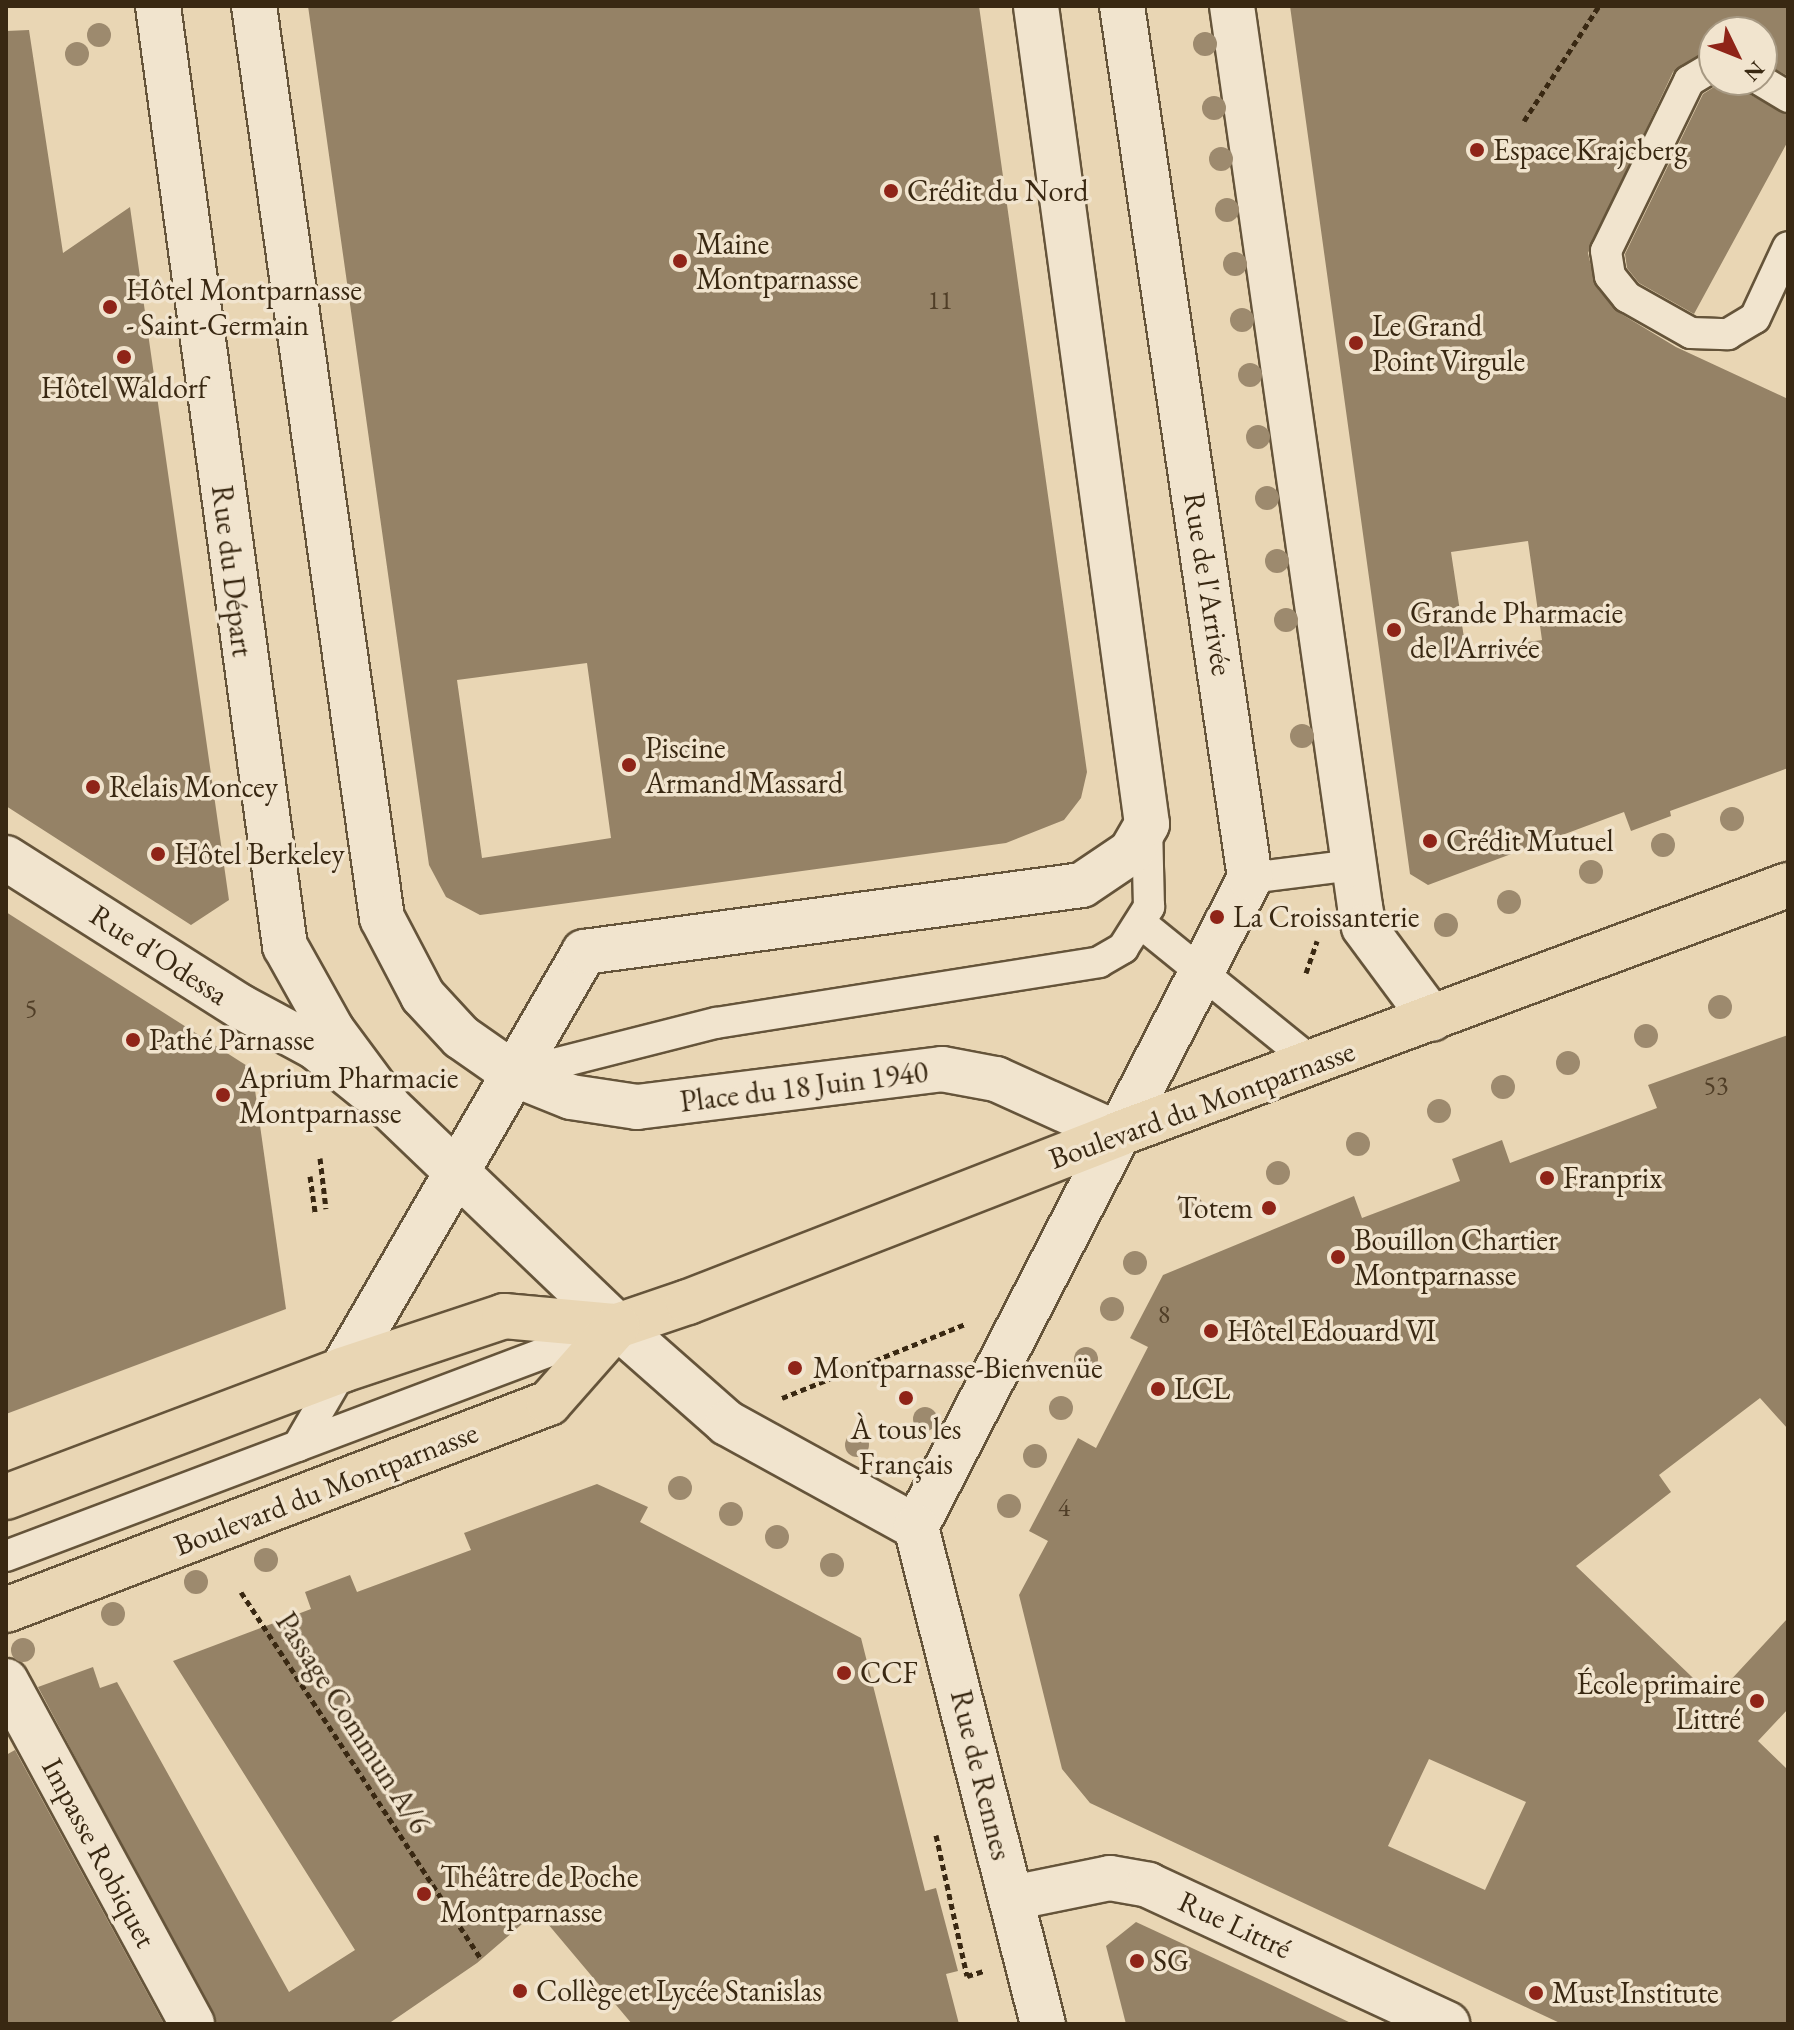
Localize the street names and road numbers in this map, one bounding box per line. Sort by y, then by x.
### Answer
street label: Rue du Départ [204,483,260,659]
street label: Rue de l'Arrivée [1176,490,1240,678]
street label: Rue d'Odessa [83,897,235,1013]
street label: Boulevard du Montparnasse [1044,1033,1360,1177]
street label: Place du 18 Juin 1940 [678,1054,930,1120]
street label: Boulevard du Montparnasse [169,1414,483,1564]
street label: Passage Commun A/6 [268,1606,438,1840]
street label: Rue de Rennes [942,1686,1020,1864]
street label: Impasse Robiquet [34,1752,164,1954]
street label: Rue Littré [1173,1883,1297,1967]

